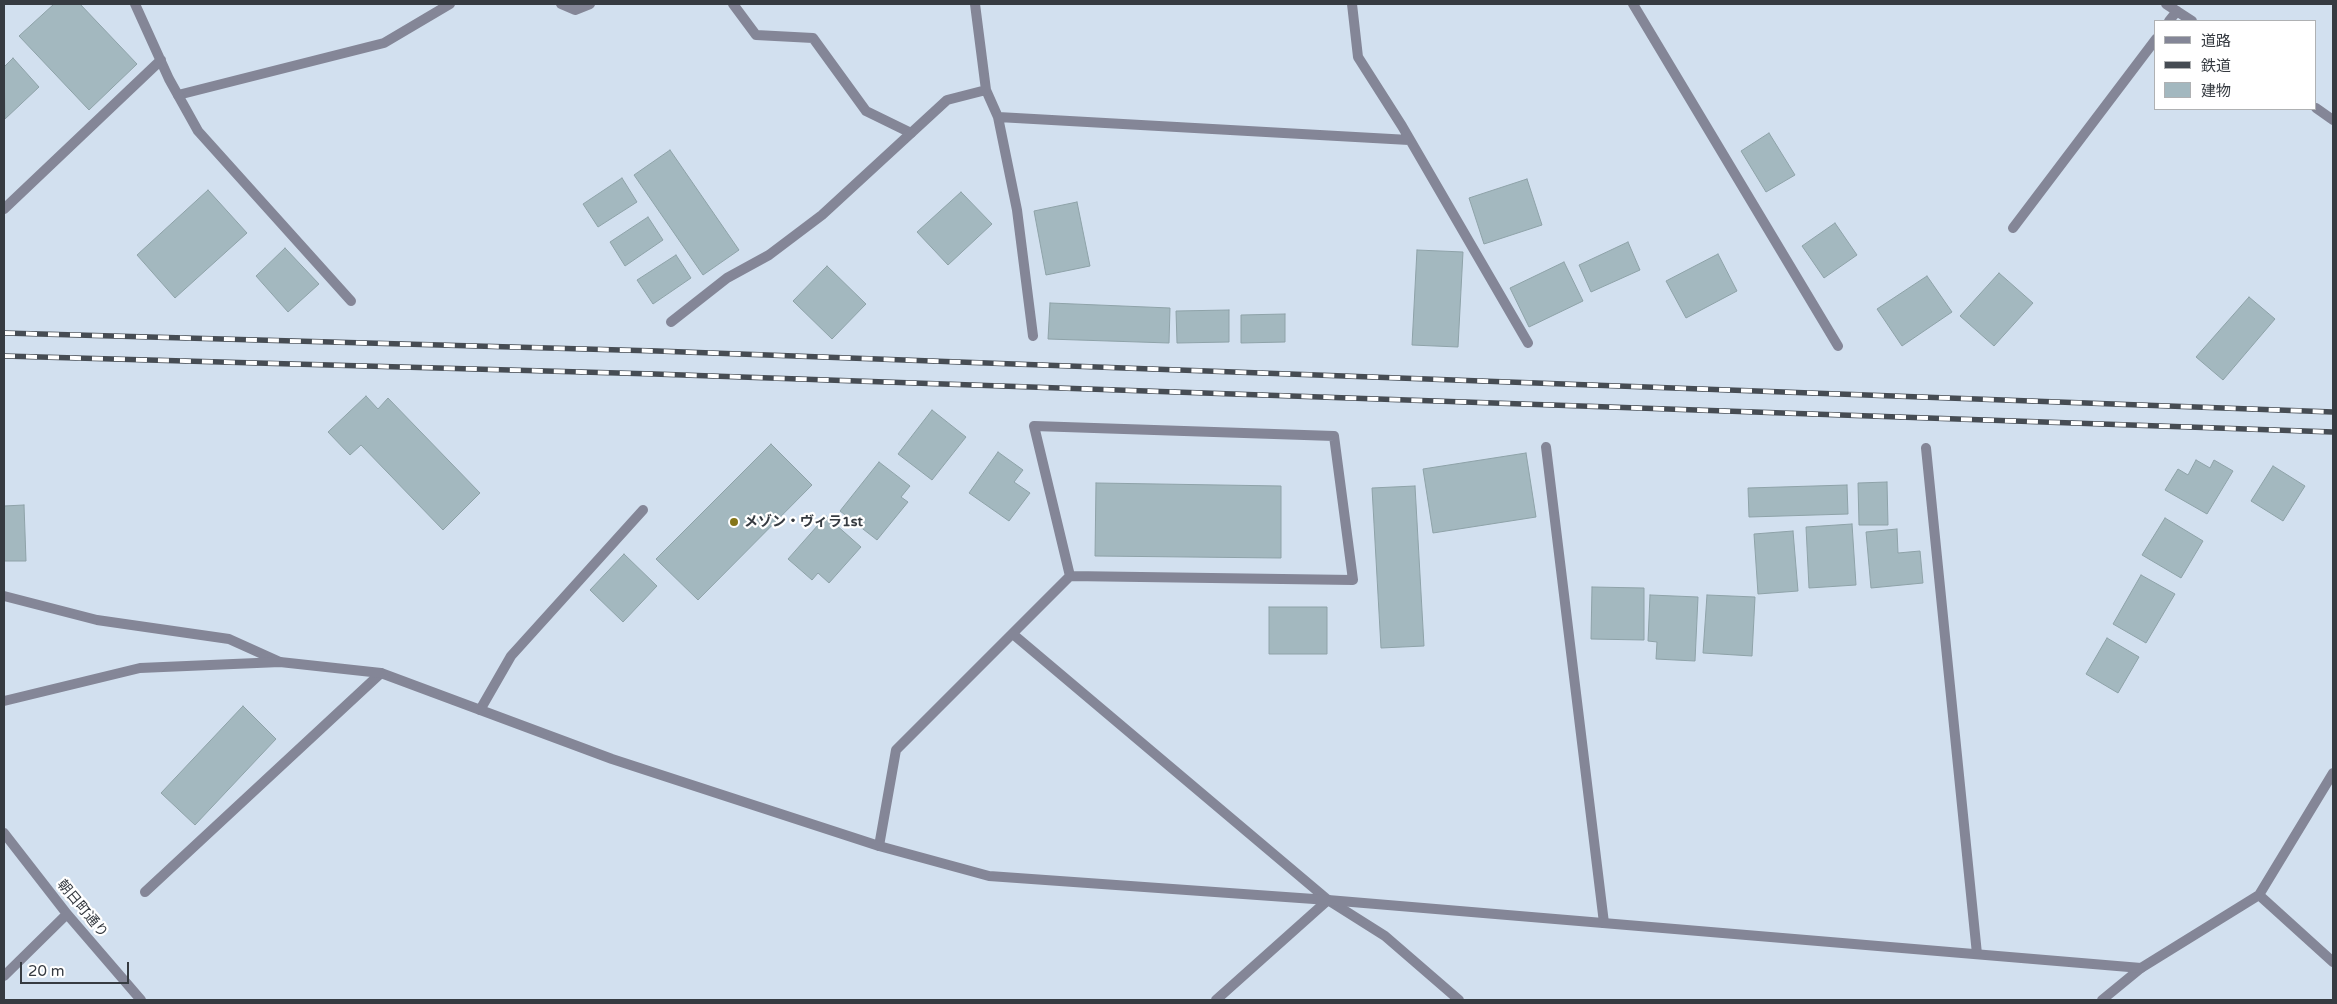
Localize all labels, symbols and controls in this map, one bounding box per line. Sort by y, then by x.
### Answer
legend [2154,20,2317,110]
text: 道路 [2201,32,2231,50]
text: 鉄道 [2201,57,2231,75]
text: 建物 [2201,82,2231,100]
place label: メゾン・ヴィラ1st [744,514,863,530]
marker: メゾン・ヴィラ1st [728,516,740,528]
street label: 朝日町通り [53,877,111,941]
scale bar [22,952,131,984]
text: 20 m [28,962,65,980]

